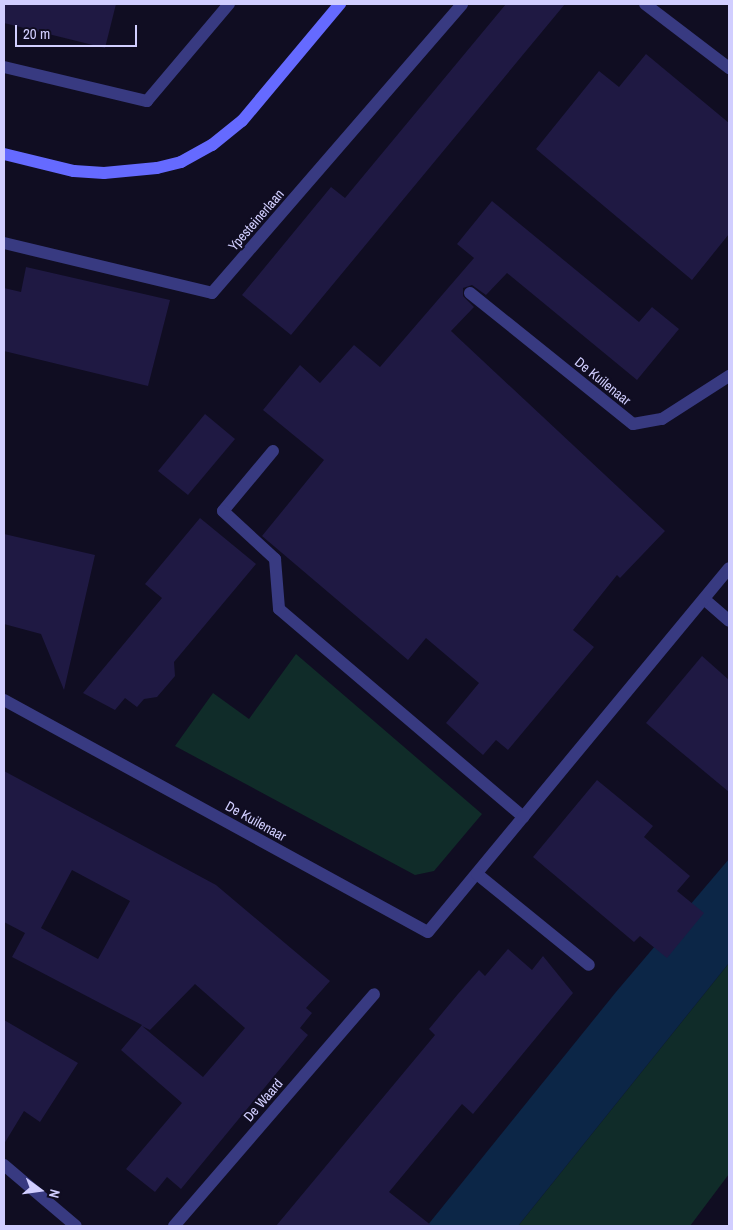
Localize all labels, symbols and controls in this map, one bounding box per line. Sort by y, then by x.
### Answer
scale bar [18,15,140,47]
text: 20 m [23,23,50,44]
street label: Ypesteinerlaan [225,186,287,254]
street label: De Kuilenaar [572,353,634,409]
street label: De Kuilenaar [223,797,289,845]
street label: De Waard [240,1075,286,1125]
north arrow [15,1165,65,1215]
text: N [45,1187,64,1200]

